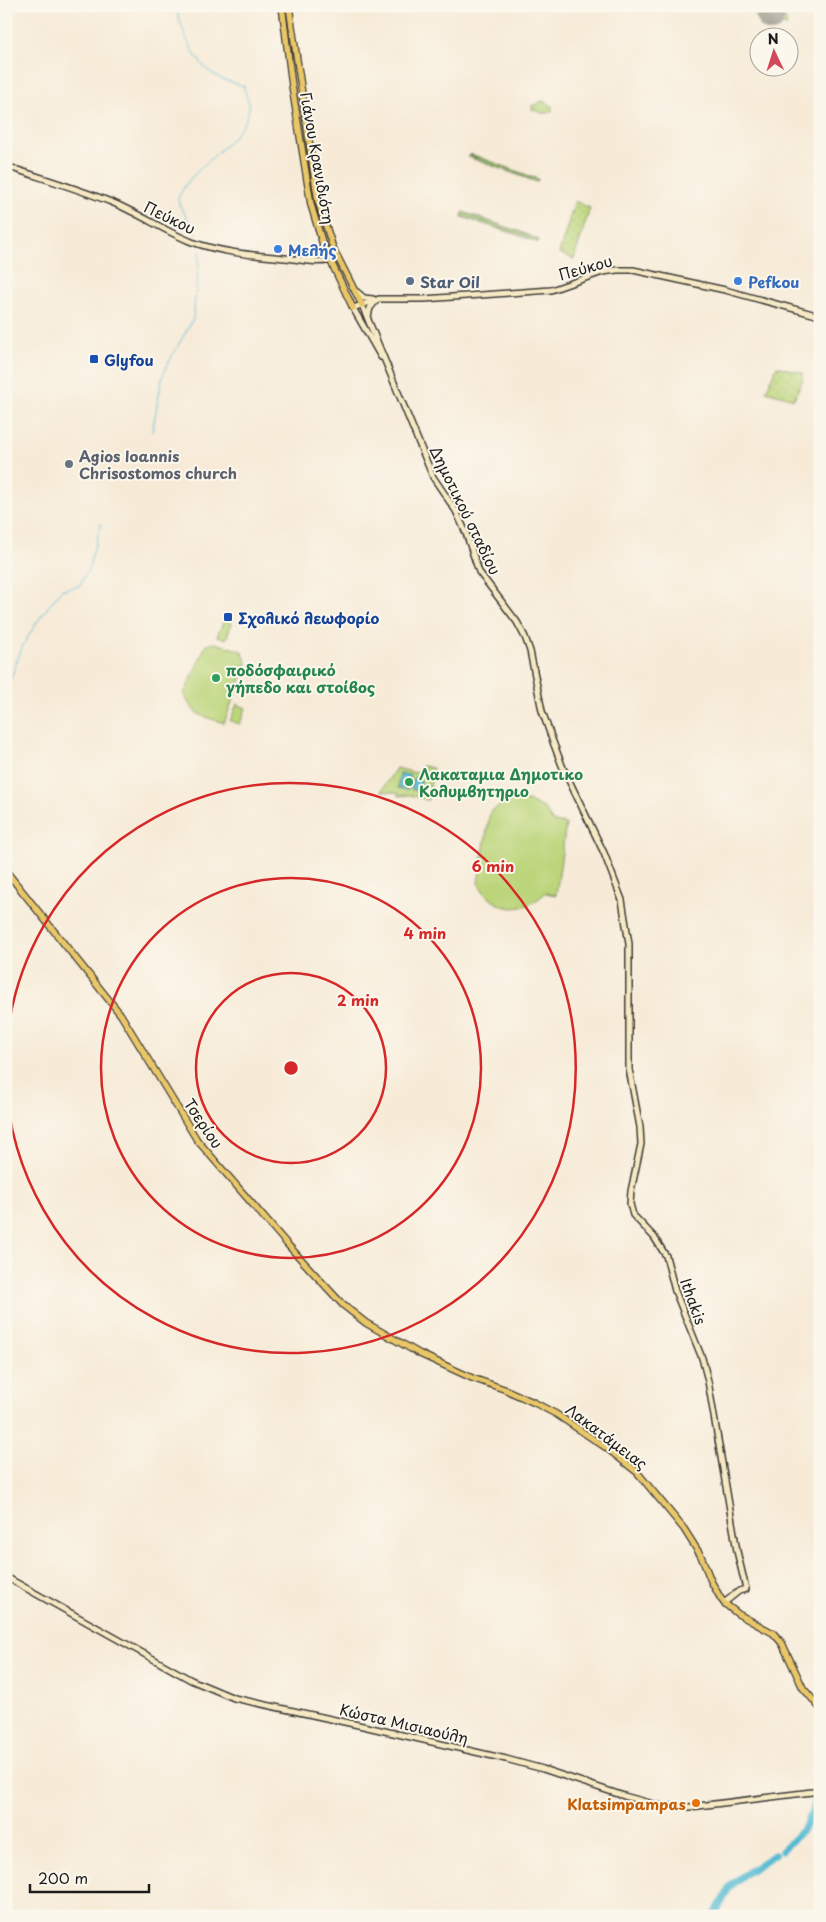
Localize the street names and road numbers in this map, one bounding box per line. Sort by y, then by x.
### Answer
street label: Γιάνου Κρανιδιότη [295,90,341,226]
street label: Πεύκου [140,195,200,239]
street label: Πεύκου [555,248,615,286]
street label: Δημοτικού σταδίου [425,442,507,578]
street label: Τσερίου [179,1093,229,1153]
street label: Ithakis [675,1274,713,1328]
street label: Λακατάμειας [561,1398,653,1475]
street label: Κώστα Μισιαούλη [337,1697,471,1749]

